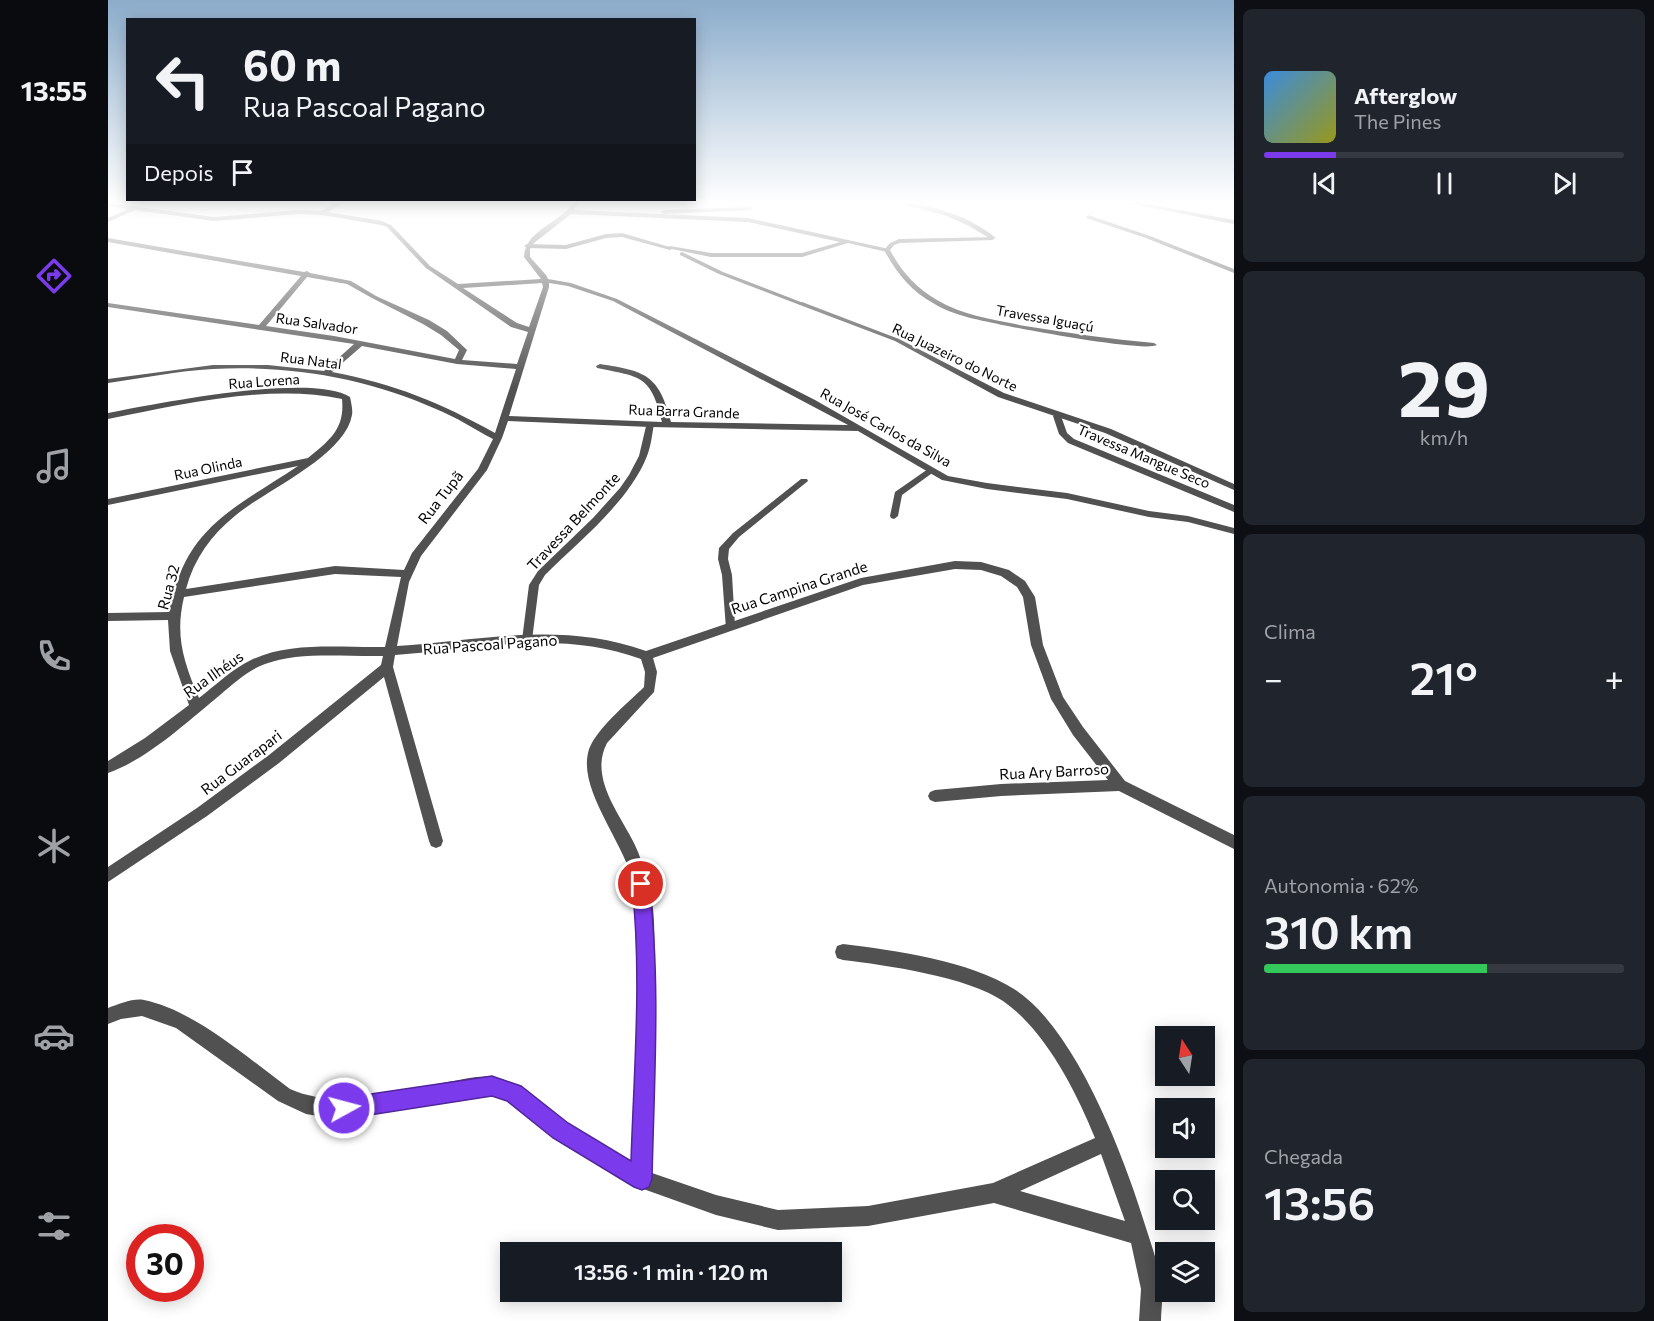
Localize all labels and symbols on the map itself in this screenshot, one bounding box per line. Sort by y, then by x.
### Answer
street label: Travessa Iguaçú [995,301,1095,335]
street label: Rua Salvador [275,309,359,337]
street label: Rua Juazeiro do Norte [890,319,1020,395]
street label: Rua Natal [279,348,343,372]
street label: Rua Lorena [228,370,300,392]
street label: Rua José Carlos da Silva [818,384,954,470]
street label: Rua Barra Grande [628,401,740,421]
street label: Travessa Mangue Seco [1075,420,1213,492]
street label: Rua Olinda [172,452,244,484]
street label: Rua Tupã [414,467,466,527]
street label: Travessa Belmonte [523,468,623,574]
street label: Rua Campina Grande [729,556,869,618]
street label: Rua 32 [153,562,183,612]
street label: Rua Pascoal Pagano [422,630,558,658]
street label: Rua Ilhéus [180,647,246,701]
street label: Rua Guarapari [197,726,285,798]
street label: Rua Ary Barroso [999,759,1109,783]
pin [615,858,666,909]
north arrow [1155,1026,1215,1086]
position arrow [312,1076,376,1140]
speed limit sign: 30 [126,1224,204,1302]

